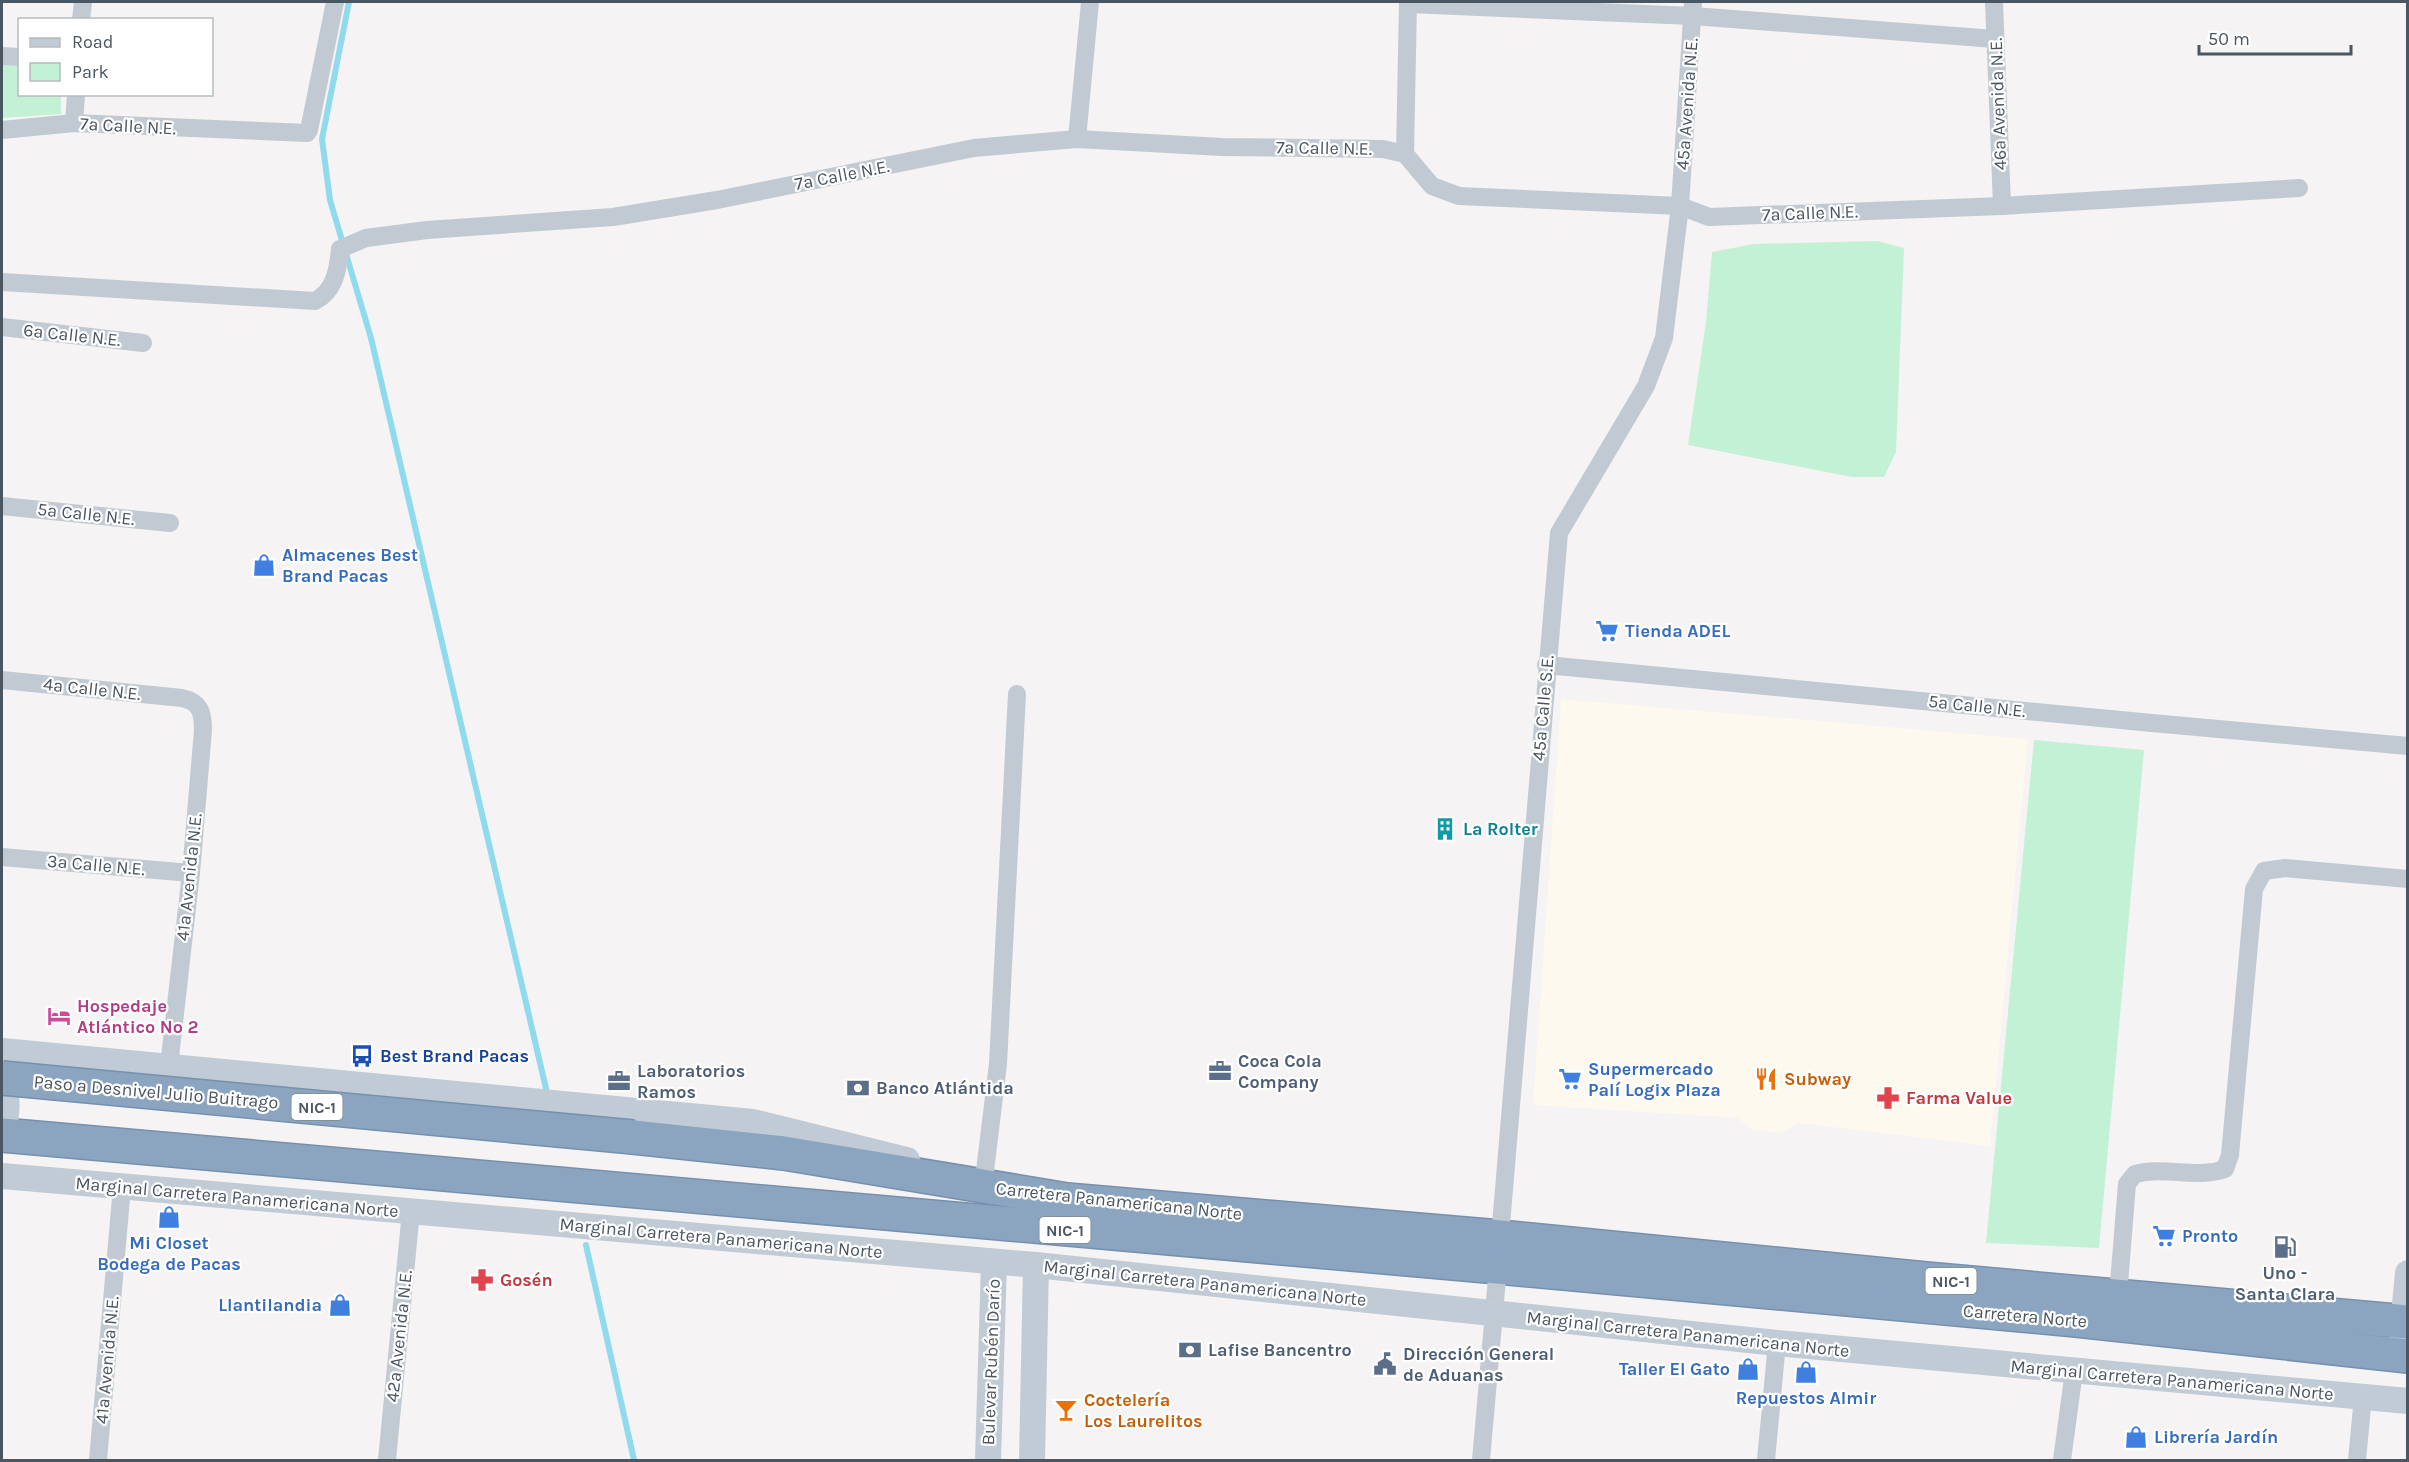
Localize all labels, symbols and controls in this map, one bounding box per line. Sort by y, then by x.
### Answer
legend [18,18,213,96]
scale bar [2199,18,2350,56]
text: 50 m [2208,28,2250,50]
text: Road [72,31,113,53]
street label: 45a Avenida N.E. [1671,37,1703,171]
street label: 46a Avenida N.E. [1985,37,2011,171]
text: Park [72,61,109,83]
street label: 7a Calle N.E. [79,113,177,139]
street label: 7a Calle N.E. [1276,136,1372,160]
street label: 7a Calle N.E. [793,155,891,195]
street label: 7a Calle N.E. [1762,200,1858,226]
street label: 6a Calle N.E. [22,319,122,351]
street label: 5a Calle N.E. [36,498,136,530]
place label: Almacenes Best Brand Pacas [282,544,418,587]
shop icon: Almacenes Best Brand Pacas [251,552,277,578]
supermarket icon: Tienda ADEL [1594,618,1620,644]
place label: Tienda ADEL [1625,620,1731,642]
street label: 45a Calle S.E. [1527,654,1559,762]
street label: 4a Calle N.E. [42,673,142,705]
street label: 5a Calle N.E. [1927,690,2027,722]
street label: 41a Avenida N.E. [171,812,207,942]
building icon: La Rolter [1432,816,1458,842]
place label: La Rolter [1463,818,1538,840]
street label: 3a Calle N.E. [46,850,146,880]
place label: Hospedaje Atlántico No 2 [77,995,198,1038]
hotel icon: Hospedaje Atlántico No 2 [46,1003,72,1029]
bus stop icon: Best Brand Pacas [349,1043,375,1069]
place label: Best Brand Pacas [380,1045,529,1067]
place label: Coca Cola Company [1238,1050,1322,1093]
office icon: Coca Cola Company [1207,1058,1233,1084]
place label: Supermercado Palí Logix Plaza [1588,1058,1721,1101]
place label: Laboratorios Ramos [637,1060,745,1103]
supermarket icon: Supermercado Palí Logix Plaza [1557,1066,1583,1092]
restaurant icon: Subway [1753,1066,1779,1092]
office icon: Laboratorios Ramos [606,1068,632,1094]
place label: Subway [1784,1068,1851,1090]
street label: Paso a Desnivel Julio Buitrago [33,1070,279,1114]
bank icon: Banco Atlántida [845,1075,871,1101]
place label: Banco Atlántida [876,1077,1014,1099]
pharmacy icon: Farma Value [1875,1085,1901,1111]
place label: Farma Value [1906,1087,2012,1109]
road number: NIC-1 [292,1094,342,1120]
street label: Marginal Carretera Panamericana Norte [74,1172,400,1222]
street label: Carretera Panamericana Norte [995,1177,1243,1225]
shop icon: Mi Closet Bodega de Pacas [156,1204,182,1230]
street label: Marginal Carretera Panamericana Norte [558,1213,884,1263]
road number: NIC-1 [1040,1217,1090,1243]
supermarket icon: Pronto [2151,1223,2177,1249]
place label: Pronto [2182,1225,2238,1247]
place label: Mi Closet Bodega de Pacas [97,1232,241,1275]
fuel station icon: Uno - Santa Clara [2272,1234,2298,1260]
street label: Marginal Carretera Panamericana Norte [1043,1255,1367,1311]
place label: Uno - Santa Clara [2235,1262,2335,1305]
pharmacy icon: Gosén [469,1267,495,1293]
road number: NIC-1 [1926,1268,1976,1294]
street label: 42a Avenida N.E. [381,1269,417,1403]
place label: Gosén [500,1269,553,1291]
street label: Bulevar Rubén Darío [977,1278,1005,1446]
shop icon: Llantilandia [327,1292,353,1318]
place label: Llantilandia [218,1294,322,1316]
street label: 41a Avenida N.E. [90,1295,124,1425]
street label: Carretera Norte [1962,1300,2088,1332]
street label: Marginal Carretera Panamericana Norte [1526,1306,1850,1362]
bank icon: Lafise Bancentro [1177,1337,1203,1363]
place label: Lafise Bancentro [1208,1339,1352,1361]
place label: Dirección General de Aduanas [1403,1343,1554,1386]
public building icon: Dirección General de Aduanas [1372,1351,1398,1377]
street label: Marginal Carretera Panamericana Norte [2009,1355,2335,1405]
shop icon: Taller El Gato [1735,1356,1761,1382]
place label: Taller El Gato [1619,1358,1730,1380]
shop icon: Repuestos Almir [1793,1359,1819,1385]
place label: Repuestos Almir [1736,1387,1876,1409]
place label: Coctelería Los Laurelitos [1084,1389,1203,1432]
bar icon: Coctelería Los Laurelitos [1053,1397,1079,1423]
shop icon: Librería Jardín [2123,1424,2149,1450]
place label: Librería Jardín [2154,1426,2278,1448]

